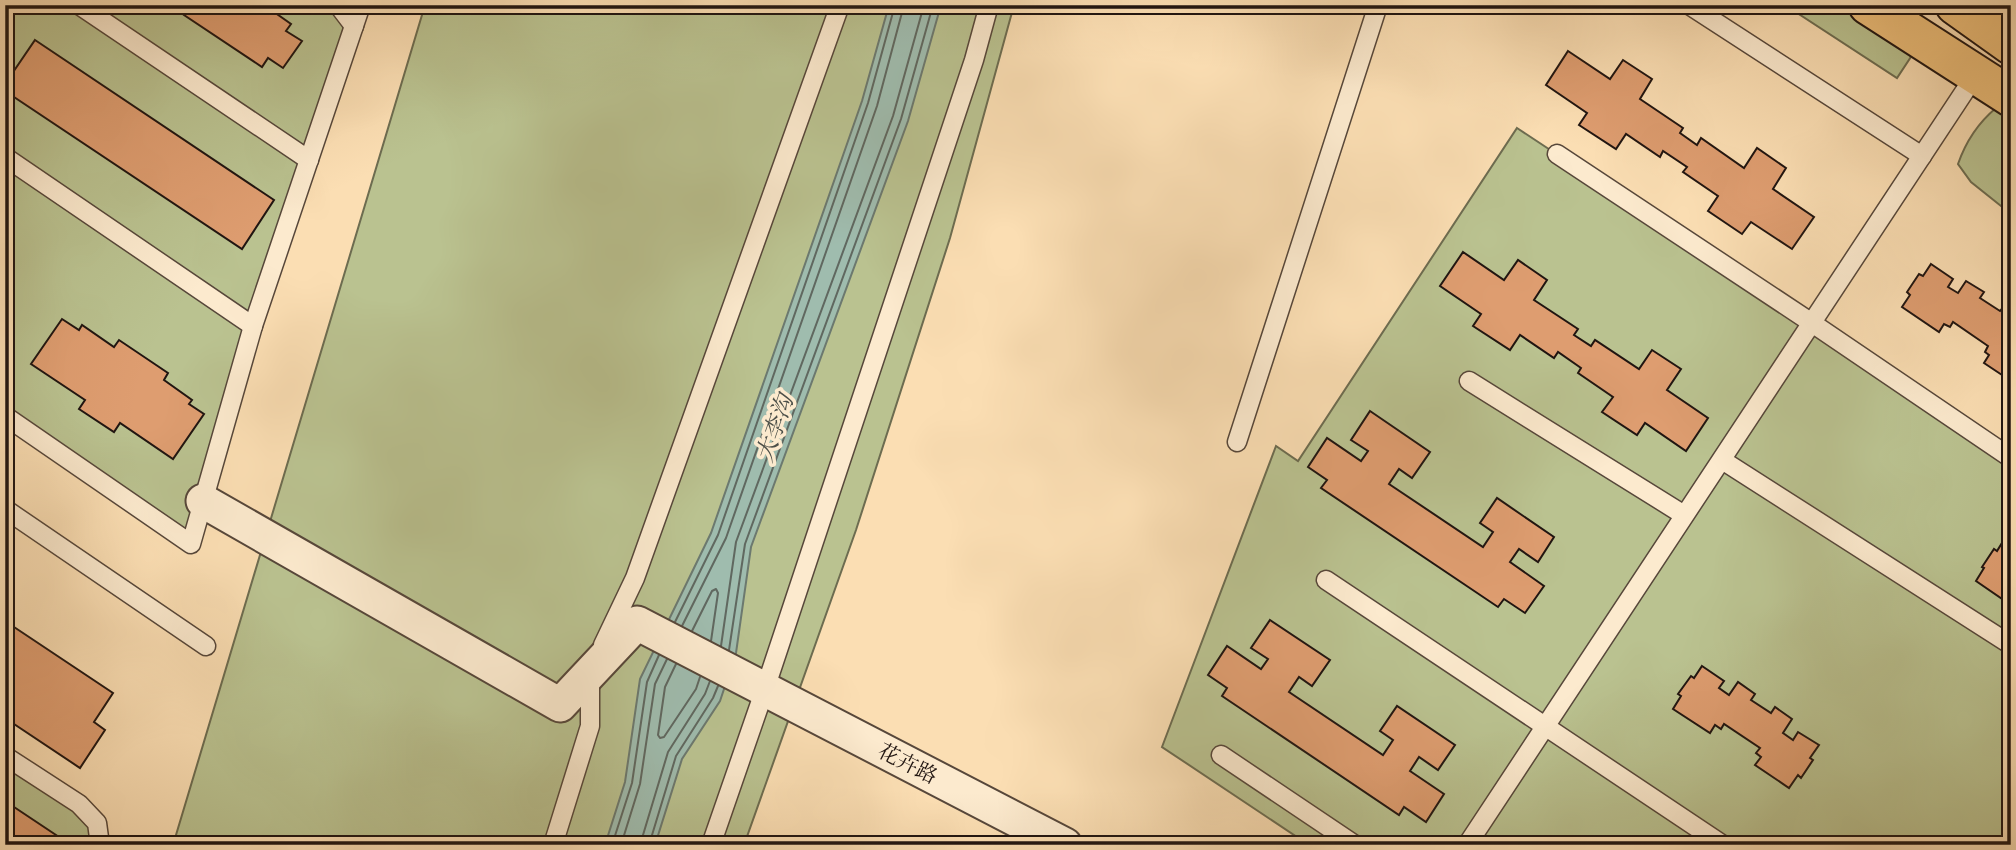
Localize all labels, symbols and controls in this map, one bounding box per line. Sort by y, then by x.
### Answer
water label: 大李沟 [747,387,802,466]
street label: 花卉路 [873,735,943,791]

